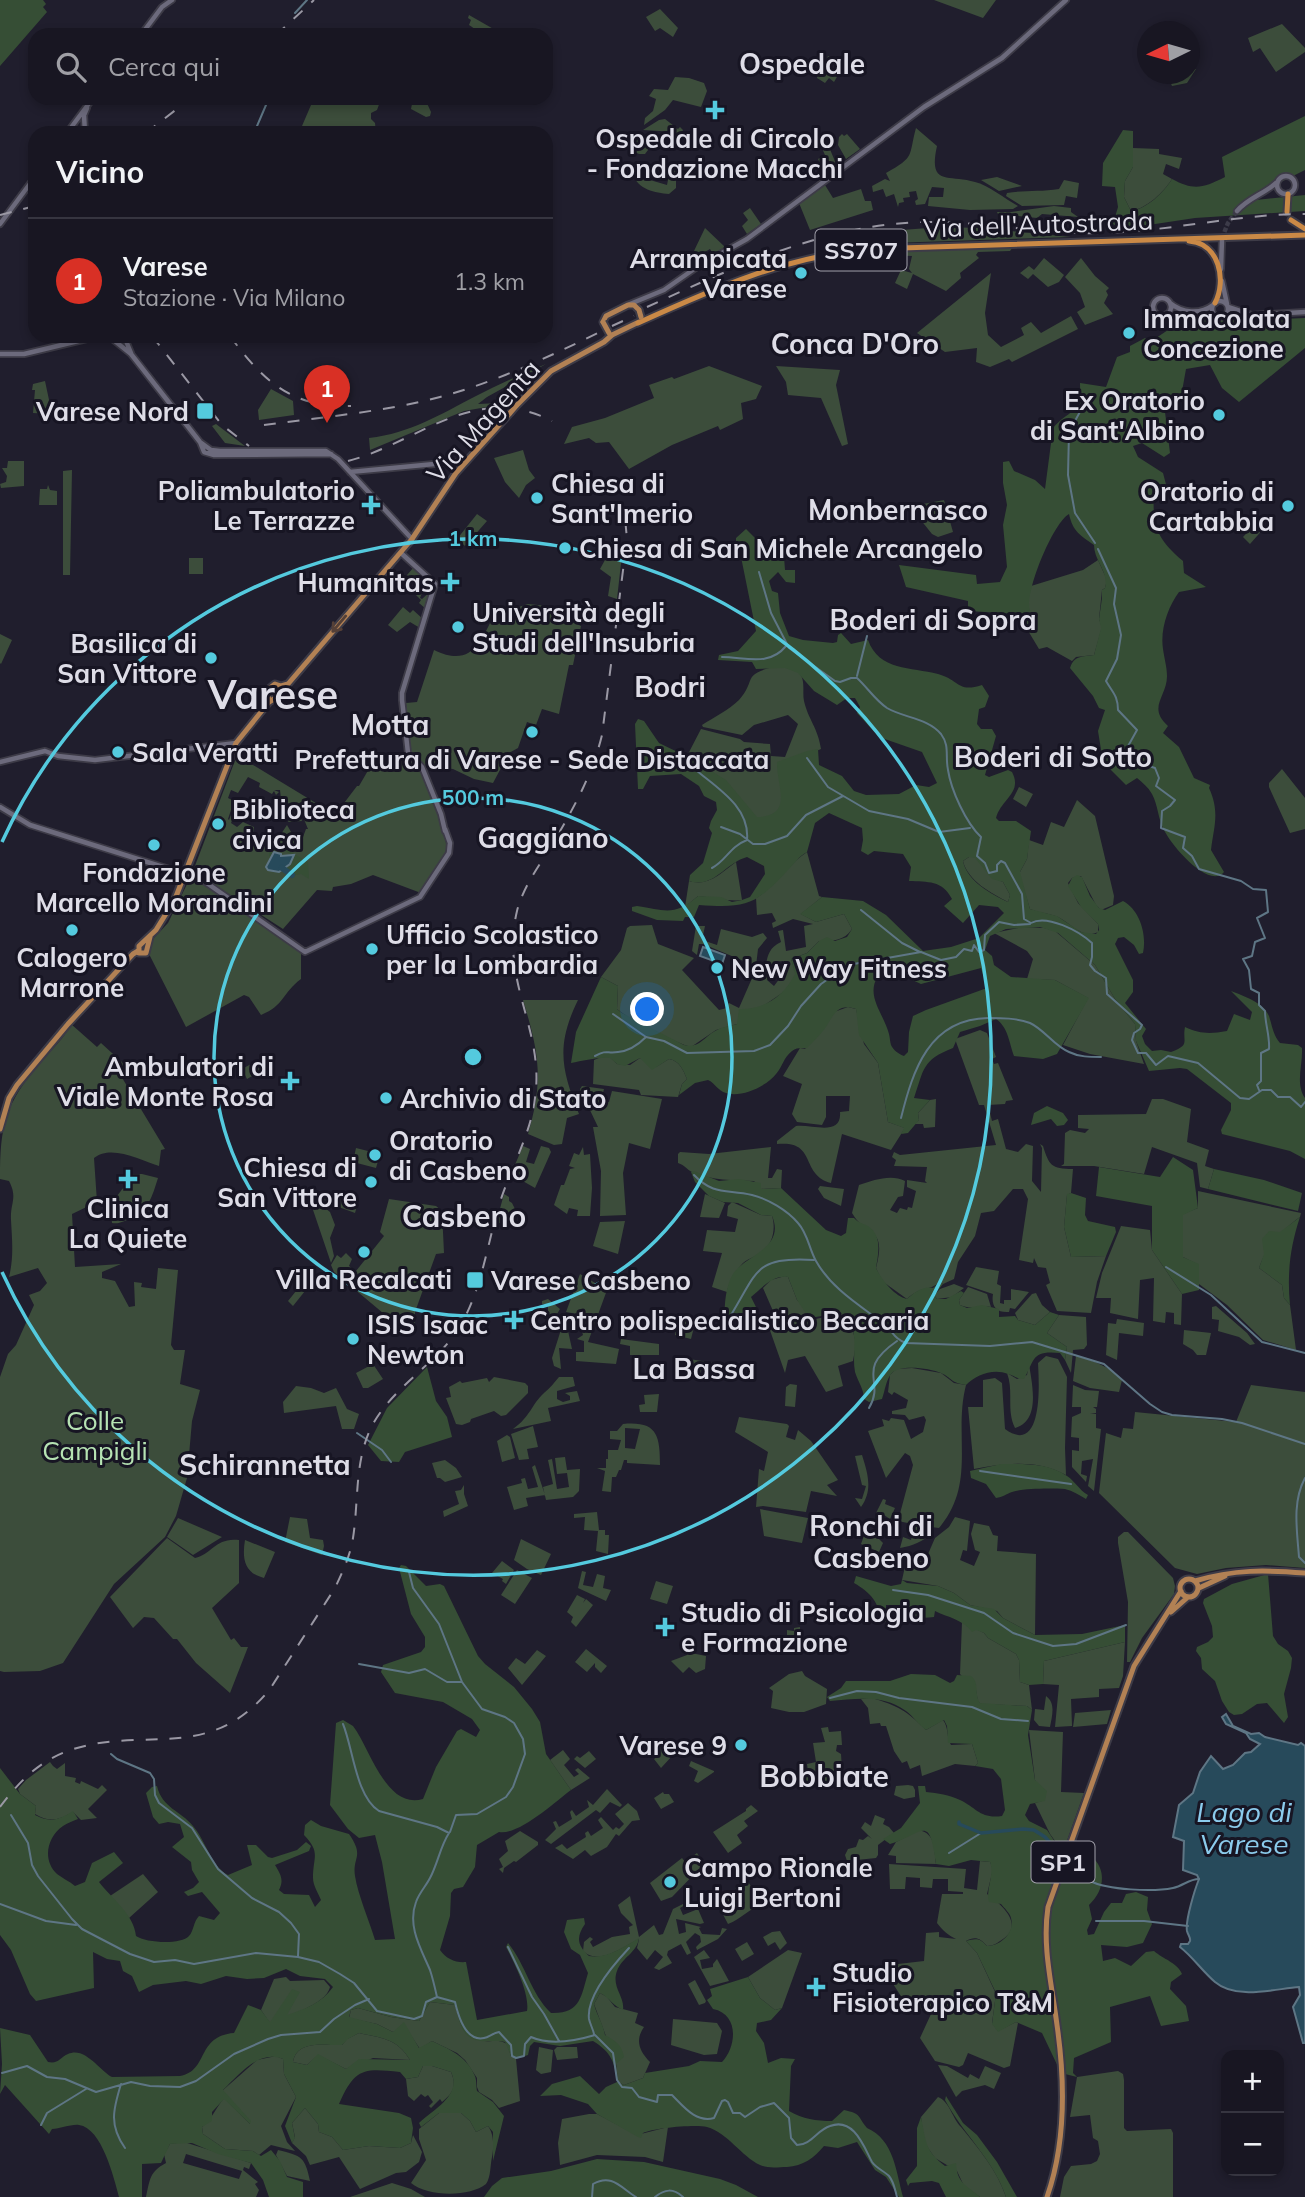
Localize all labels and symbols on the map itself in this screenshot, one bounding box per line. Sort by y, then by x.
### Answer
north arrow [1137,21,1200,84]
district label: Ospedale [739,46,865,81]
marker: Ospedale di Circolo - Fondazione Macchi [705,100,725,120]
place label: Ospedale di Circolo - Fondazione Macchi [587,122,843,185]
street label: Via dell'Autostrada [922,203,1154,245]
road number: SS707 [816,230,906,270]
place label: Arrampicata Varese [630,242,787,305]
marker: Arrampicata Varese [793,265,809,281]
place label: Immacolata Concezione [1143,302,1290,365]
marker: Immacolata Concezione [1121,325,1137,341]
district label: Conca D'Oro [771,326,939,361]
street label: Via Magenta [419,353,547,489]
pin: 1 [304,365,350,423]
place label: Ex Oratorio di Sant'Albino [1030,384,1205,447]
place label: Varese Nord [35,395,189,428]
marker: Varese Nord [195,401,215,421]
marker: Ex Oratorio di Sant'Albino [1211,407,1227,423]
place label: Chiesa di Sant'Imerio [551,467,693,530]
place label: Poliambulatorio Le Terrazze [158,474,355,537]
place label: Oratorio di Cartabbia [1140,475,1274,538]
marker: Chiesa di Sant'Imerio [529,490,545,506]
district label: Monbernasco [808,492,988,527]
marker: Poliambulatorio Le Terrazze [361,495,381,515]
marker: Oratorio di Cartabbia [1280,498,1296,514]
text: 1 km [449,525,497,551]
place label: Chiesa di San Michele Arcangelo [579,532,983,565]
marker: Chiesa di San Michele Arcangelo [557,540,573,556]
place label: Humanitas [297,566,434,599]
marker: Humanitas [440,572,460,592]
place label: Università degli Studi dell'Insubria [472,596,695,659]
district label: Boderi di Sopra [829,602,1037,637]
one-way arrow [331,615,347,633]
marker: Università degli Studi dell'Insubria [450,619,466,635]
place label: Basilica di San Vittore [57,627,197,690]
marker: Basilica di San Vittore [203,650,219,666]
district label: Varese [207,669,338,719]
district label: Bodri [634,669,706,704]
district label: Motta [351,707,429,742]
marker: Prefettura di Varese - Sede Distaccata [524,724,540,740]
place label: Sala Veratti [132,736,278,769]
district label: Boderi di Sotto [954,739,1152,774]
place label: Prefettura di Varese - Sede Distaccata [295,743,769,776]
marker: Sala Veratti [110,744,126,760]
text: 500 m [442,784,504,810]
place label: Biblioteca civica [232,793,355,856]
marker: Biblioteca civica [210,816,226,832]
district label: Gaggiano [477,820,609,855]
marker: Fondazione Marcello Morandini [146,837,162,853]
place label: Fondazione Marcello Morandini [35,856,273,919]
place label: Ufficio Scolastico per la Lombardia [386,918,599,981]
marker: Calogero Marrone [64,922,80,938]
place label: Calogero Marrone [16,941,128,1004]
marker: Ufficio Scolastico per la Lombardia [364,941,380,957]
place label: New Way Fitness [731,952,947,985]
marker: New Way Fitness [709,960,725,976]
your location [630,992,664,1026]
centre of rings [461,1045,485,1069]
place label: Ambulatori di Viale Monte Rosa [56,1050,274,1113]
marker: Ambulatori di Viale Monte Rosa [280,1071,300,1091]
place label: Archivio di Stato [400,1082,606,1115]
marker: Archivio di Stato [378,1090,394,1106]
place label: Oratorio di Casbeno [389,1124,527,1187]
marker: Oratorio di Casbeno [367,1147,383,1163]
place label: Chiesa di San Vittore [217,1151,357,1214]
marker: Clinica La Quiete [118,1169,138,1189]
marker: Chiesa di San Vittore [363,1174,379,1190]
place label: Clinica La Quiete [69,1192,187,1255]
district label: Casbeno [402,1197,526,1235]
marker: Villa Recalcati [356,1244,372,1260]
place label: Villa Recalcati [275,1263,452,1296]
place label: Varese Casbeno [490,1264,691,1297]
marker: Varese Casbeno [465,1270,485,1290]
place label: Centro polispecialistico Beccaria [530,1304,929,1337]
place label: ISIS Isaac Newton [367,1308,488,1371]
marker: Centro polispecialistico Beccaria [504,1310,524,1330]
marker: ISIS Isaac Newton [345,1331,361,1347]
district label: La Bassa [633,1351,755,1386]
park label: Colle Campigli [42,1404,148,1467]
district label: Schirannetta [179,1447,351,1482]
district label: Ronchi di Casbeno [809,1508,933,1575]
place label: Studio di Psicologia e Formazione [681,1596,924,1659]
marker: Studio di Psicologia e Formazione [655,1617,675,1637]
place label: Varese 9 [618,1729,727,1762]
marker: Varese 9 [733,1737,749,1753]
district label: Bobbiate [759,1757,889,1795]
water label: Lago di Varese [1196,1794,1292,1861]
road number: SP1 [1032,1842,1094,1882]
place label: Campo Rionale Luigi Bertoni [684,1851,873,1914]
marker: Campo Rionale Luigi Bertoni [662,1874,678,1890]
place label: Studio Fisioterapico T&M [832,1956,1053,2019]
marker: Studio Fisioterapico T&M [806,1977,826,1997]

